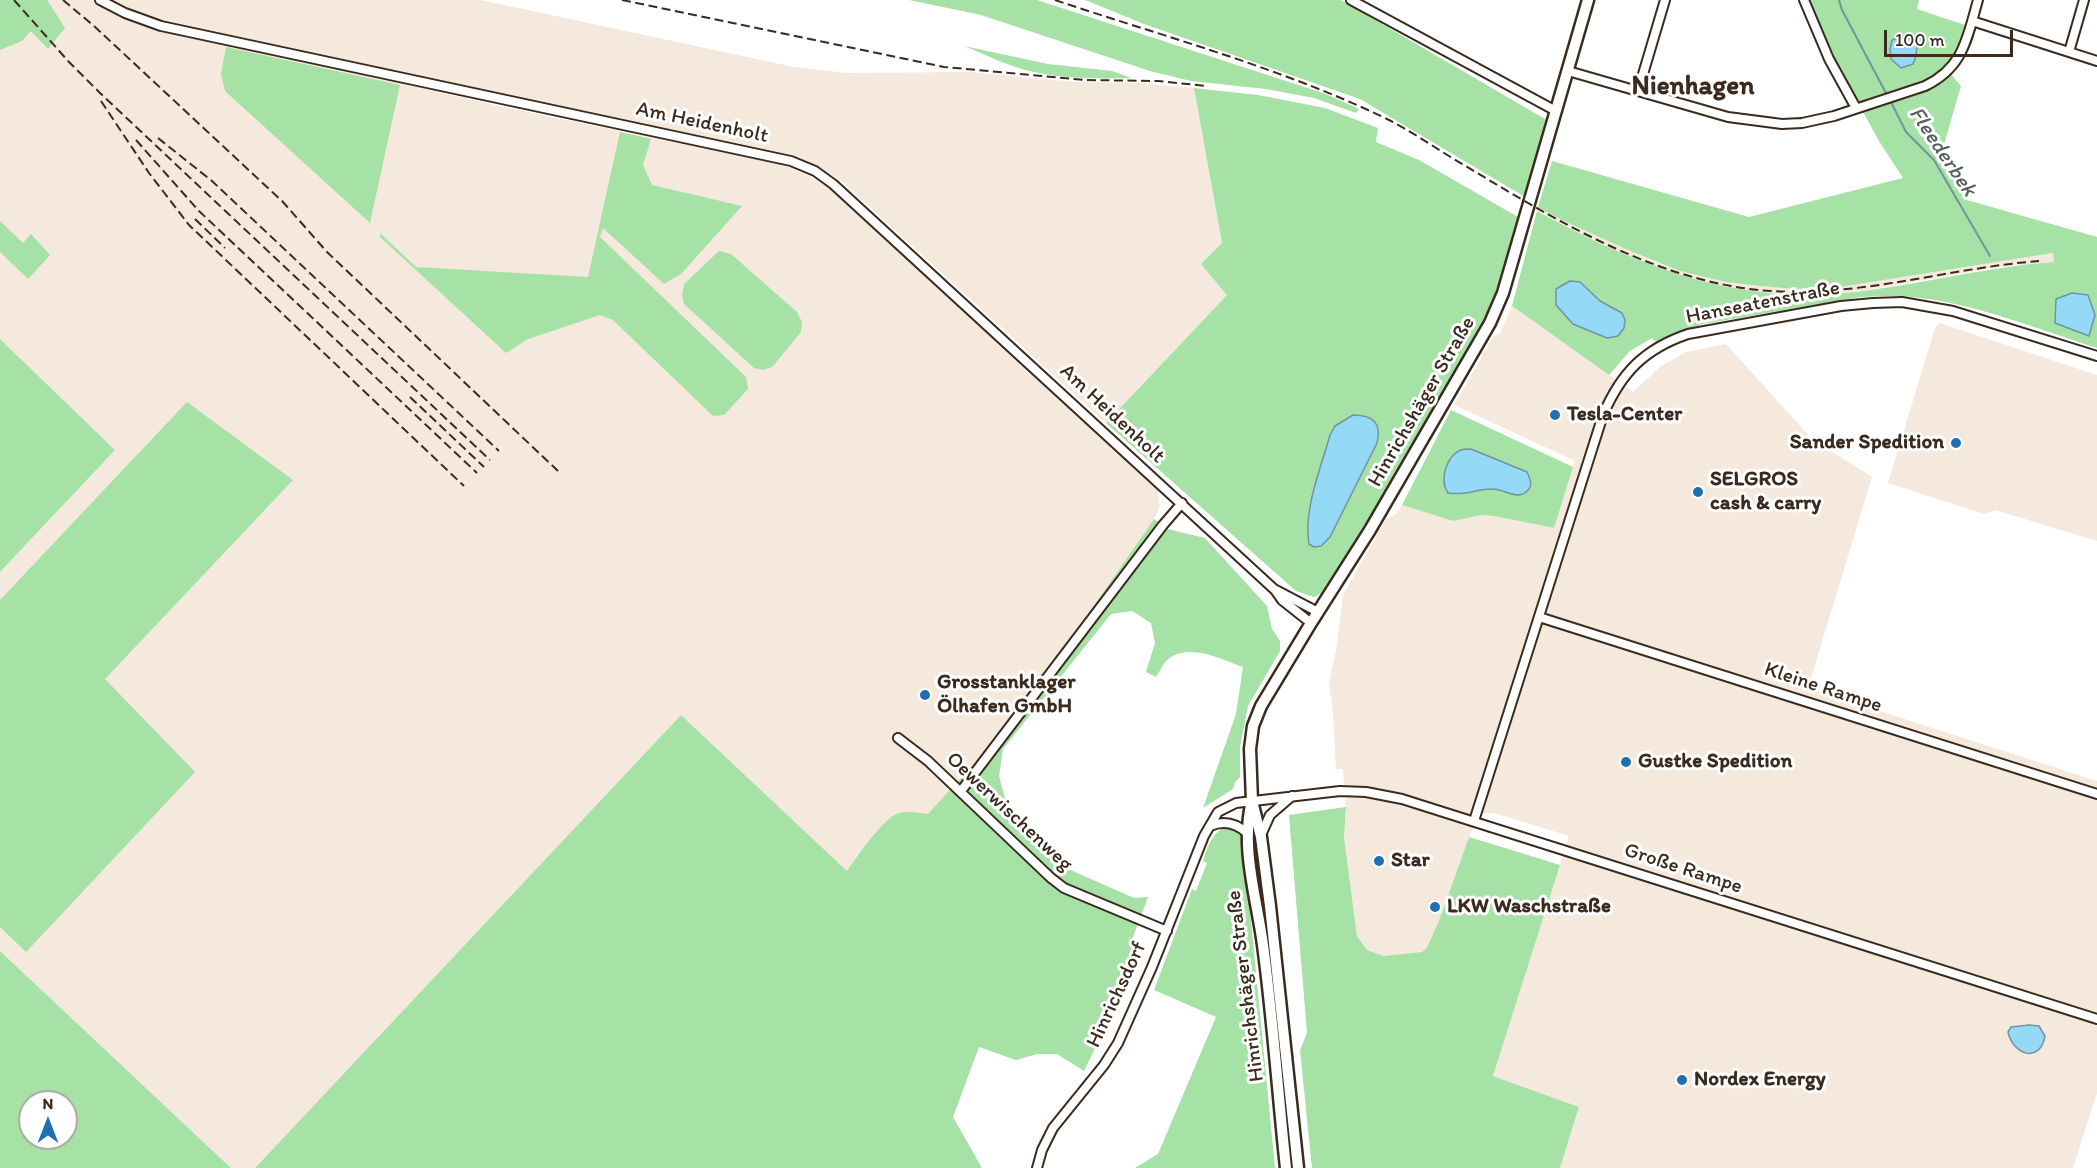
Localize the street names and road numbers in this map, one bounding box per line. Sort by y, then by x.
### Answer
street label: Am Heidenholt [634,97,770,149]
street label: Hanseatenstraße [1684,276,1842,330]
street label: Hinrichshäger Straße [1363,312,1481,492]
street label: Am Heidenholt [1054,359,1170,469]
street label: Kleine Rampe [1761,657,1885,719]
street label: Oewerwischenweg [940,747,1078,877]
street label: Große Rampe [1621,838,1745,900]
street label: Hinrichshäger Straße [1222,889,1270,1083]
street label: Hinrichsdorf [1082,938,1152,1052]

